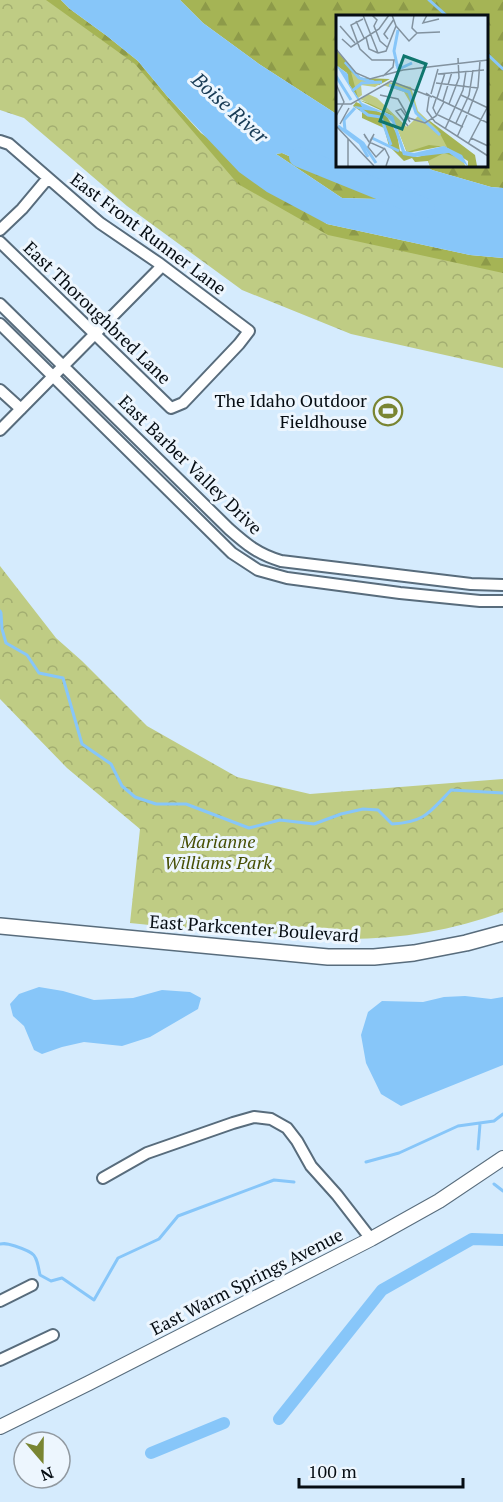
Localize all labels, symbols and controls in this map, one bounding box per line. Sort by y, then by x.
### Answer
inset map [336,15,488,166]
water label: Boise River [186,66,275,150]
street label: East Front Runner Lane [66,167,231,300]
street label: East Thoroughbred Lane [19,236,177,389]
place label: The Idaho Outdoor Fieldhouse [214,388,367,433]
street label: East Barber Valley Drive [114,389,268,539]
sports icon: The Idaho Outdoor Fieldhouse [372,395,404,427]
park label: Marianne Williams Park [164,829,272,874]
street label: East Parkcenter Boulevard [149,909,359,947]
street label: East Warm Springs Avenue [146,1222,347,1340]
north arrow [12,1430,72,1490]
scale bar [299,1451,462,1489]
text: 100 m [308,1459,357,1483]
text: N [38,1462,57,1487]

